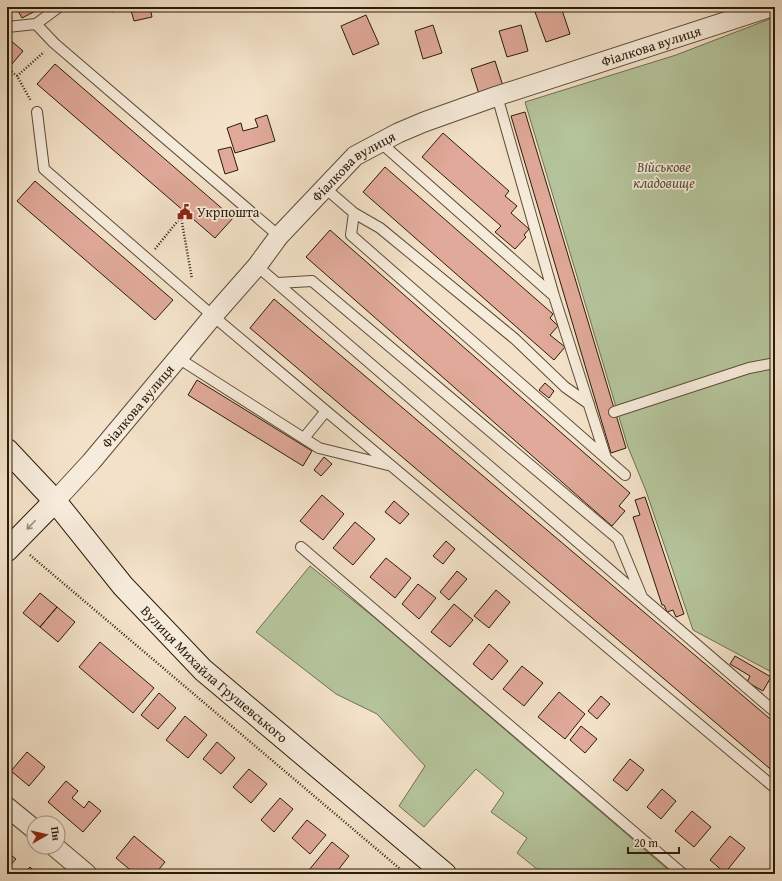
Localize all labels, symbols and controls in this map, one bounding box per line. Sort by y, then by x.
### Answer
street label: Фіалкова вулиця [599,20,703,71]
street label: Фіалкова вулиця [307,126,399,206]
park label: Військове кладовище [633,157,695,193]
place label: Укрпошта [197,202,260,222]
public building icon: Укрпошта [176,203,194,221]
street label: Фіалкова вулиця [97,360,179,452]
one-way arrow [26,520,35,530]
street label: Вулиця Михайла Грушевського [136,601,292,747]
north arrow [26,815,66,855]
text: Пн [47,825,65,842]
scale bar [628,829,679,855]
text: 20 m [634,834,658,851]

